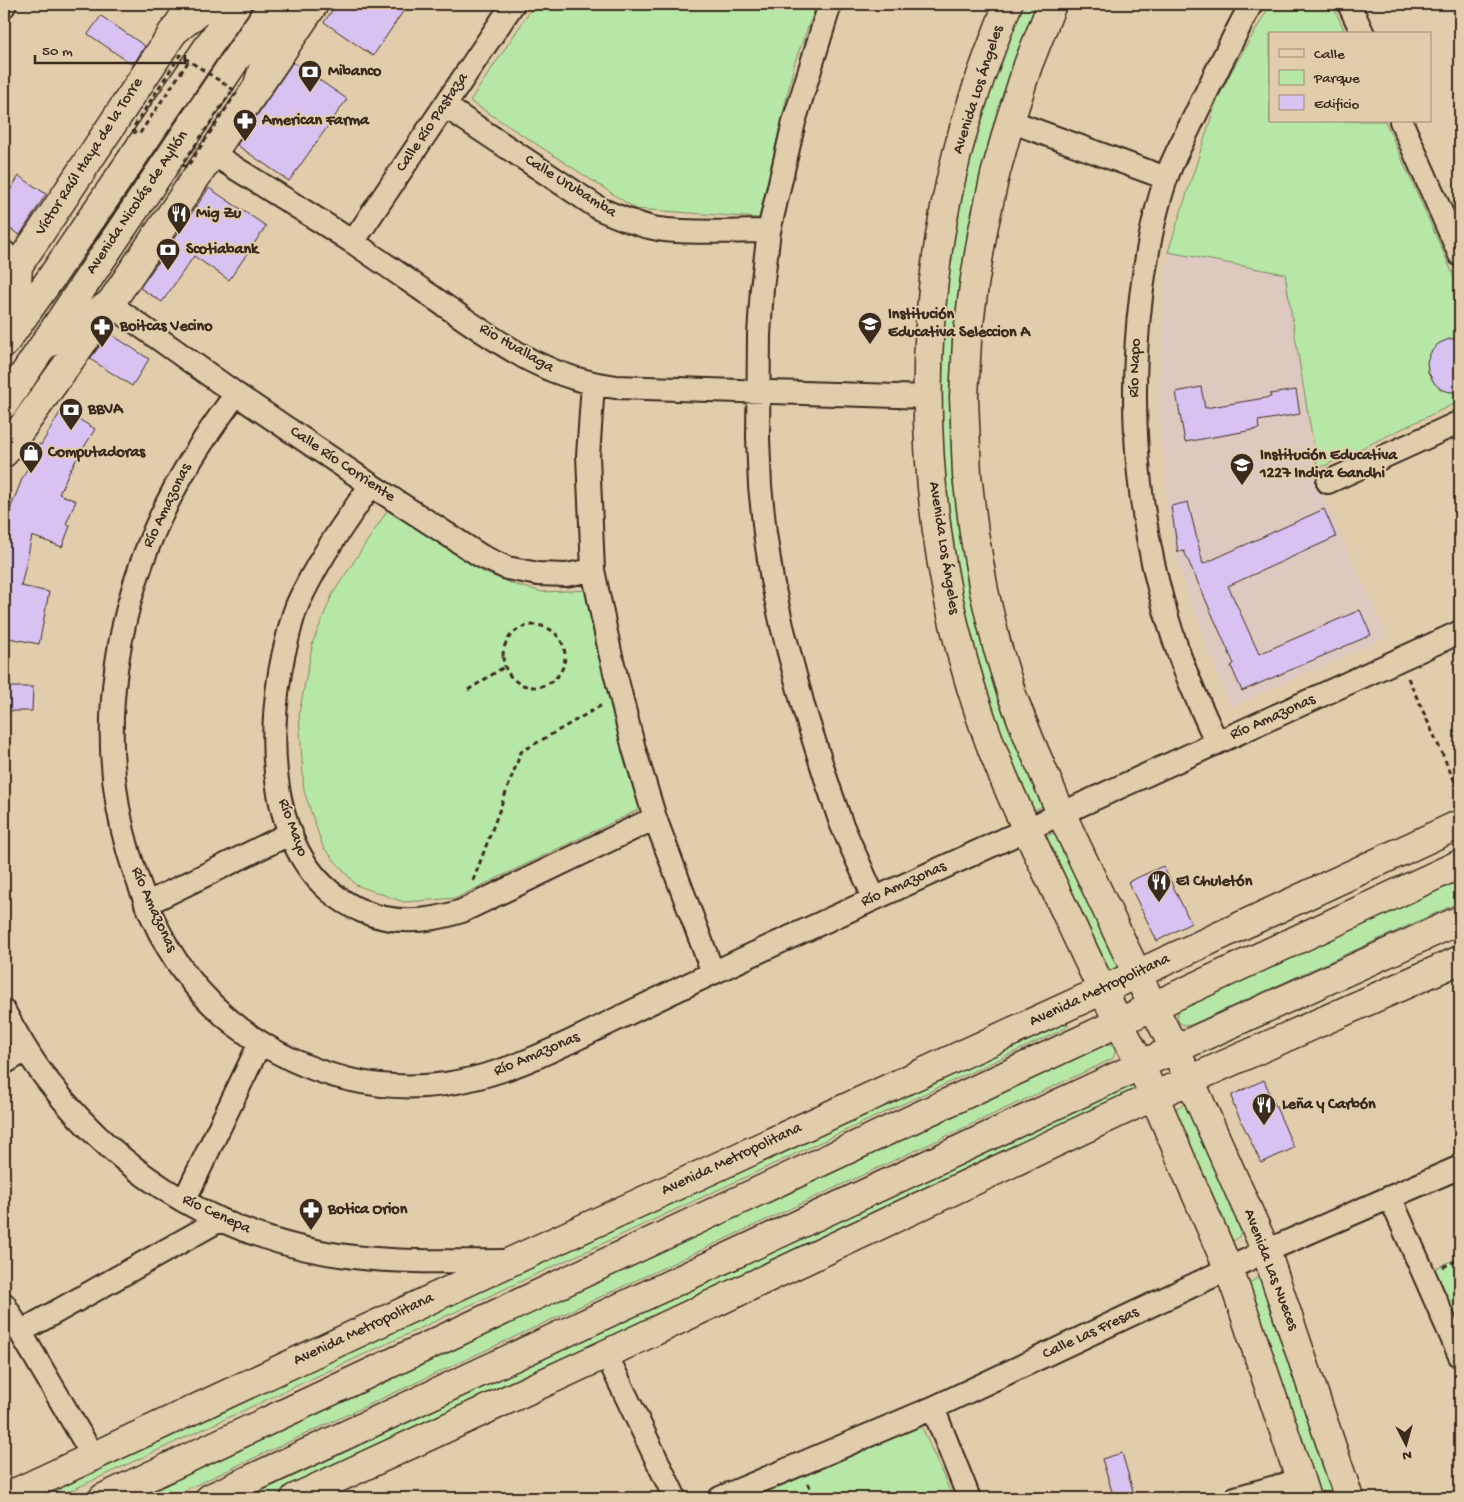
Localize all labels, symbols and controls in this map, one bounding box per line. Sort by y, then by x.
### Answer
street label: Avenida Los Ángeles [948,22,1009,157]
scale bar [35,32,185,64]
legend [1269,32,1432,122]
text: 50 m [42,43,73,61]
text: Calle [1314,46,1345,64]
bank icon: Mibanco [297,59,323,93]
place label: Mibanco [328,63,382,82]
street label: Calle Río Pastaza [393,69,474,176]
text: Parque [1313,70,1360,88]
street label: Víctor Raúl Haya de la Torre [31,74,149,240]
text: Edificio [1314,96,1360,114]
pharmacy icon: American Farma [232,108,258,142]
place label: American Farma [261,112,370,131]
street label: Avenida Nicolás de Ayllón [83,127,193,278]
street label: Calle Urubamba [520,151,621,223]
restaurant icon: Mig Zu [166,201,192,235]
place label: Mig Zu [196,205,242,224]
bank icon: Scotiabank [155,237,181,271]
place label: Scotiabank [186,241,260,260]
place label: Institución Educativa Seleccion A [888,306,1031,343]
school or university icon: Institución Educativa Seleccion A [857,311,883,345]
pharmacy icon: Boitcas Vecino [89,314,115,348]
place label: Boitcas Vecino [119,318,213,337]
street label: Rio Huallaga [475,320,558,379]
street label: Río Napo [1125,338,1147,398]
bank icon: BBVA [58,397,84,431]
place label: BBVA [87,401,124,420]
street label: Calle Río Corriente [286,423,399,508]
shop icon: Computadoras [18,440,44,474]
place label: Computadoras [47,444,146,463]
place label: Institución Educativa 1227 Indira Gandhi [1259,447,1398,484]
school or university icon: Institución Educativa 1227 Indira Gandhi [1229,452,1255,486]
street label: Río Amazonas [139,460,197,551]
street label: Avenida Los Ángeles [923,480,964,617]
street label: Río Amazonas [1227,690,1320,745]
street label: Río Mayo [273,797,311,859]
street label: Río Amazonas [858,857,951,912]
street label: Río Amazonas [126,864,181,957]
restaurant icon: El Chuletón [1146,869,1172,903]
place label: El Chuletón [1176,873,1253,892]
street label: Avenida Metropolitana [1027,950,1174,1032]
street label: Río Amazonas [491,1028,584,1082]
restaurant icon: Leña y Carbón [1251,1092,1277,1126]
place label: Leña y Carbón [1282,1096,1376,1115]
street label: Avenida Metropolitana [659,1119,806,1201]
street label: Río Cenepa [179,1191,254,1240]
pharmacy icon: Botica Orion [298,1197,324,1231]
place label: Botica Orion [327,1201,408,1220]
street label: Avenida Las Nueces [1238,1207,1302,1334]
street label: Avenida Metropolitana [291,1289,438,1371]
street label: Calle Las Fresas [1040,1303,1143,1365]
north arrow [1382,1420,1432,1470]
text: N [1402,1446,1413,1463]

